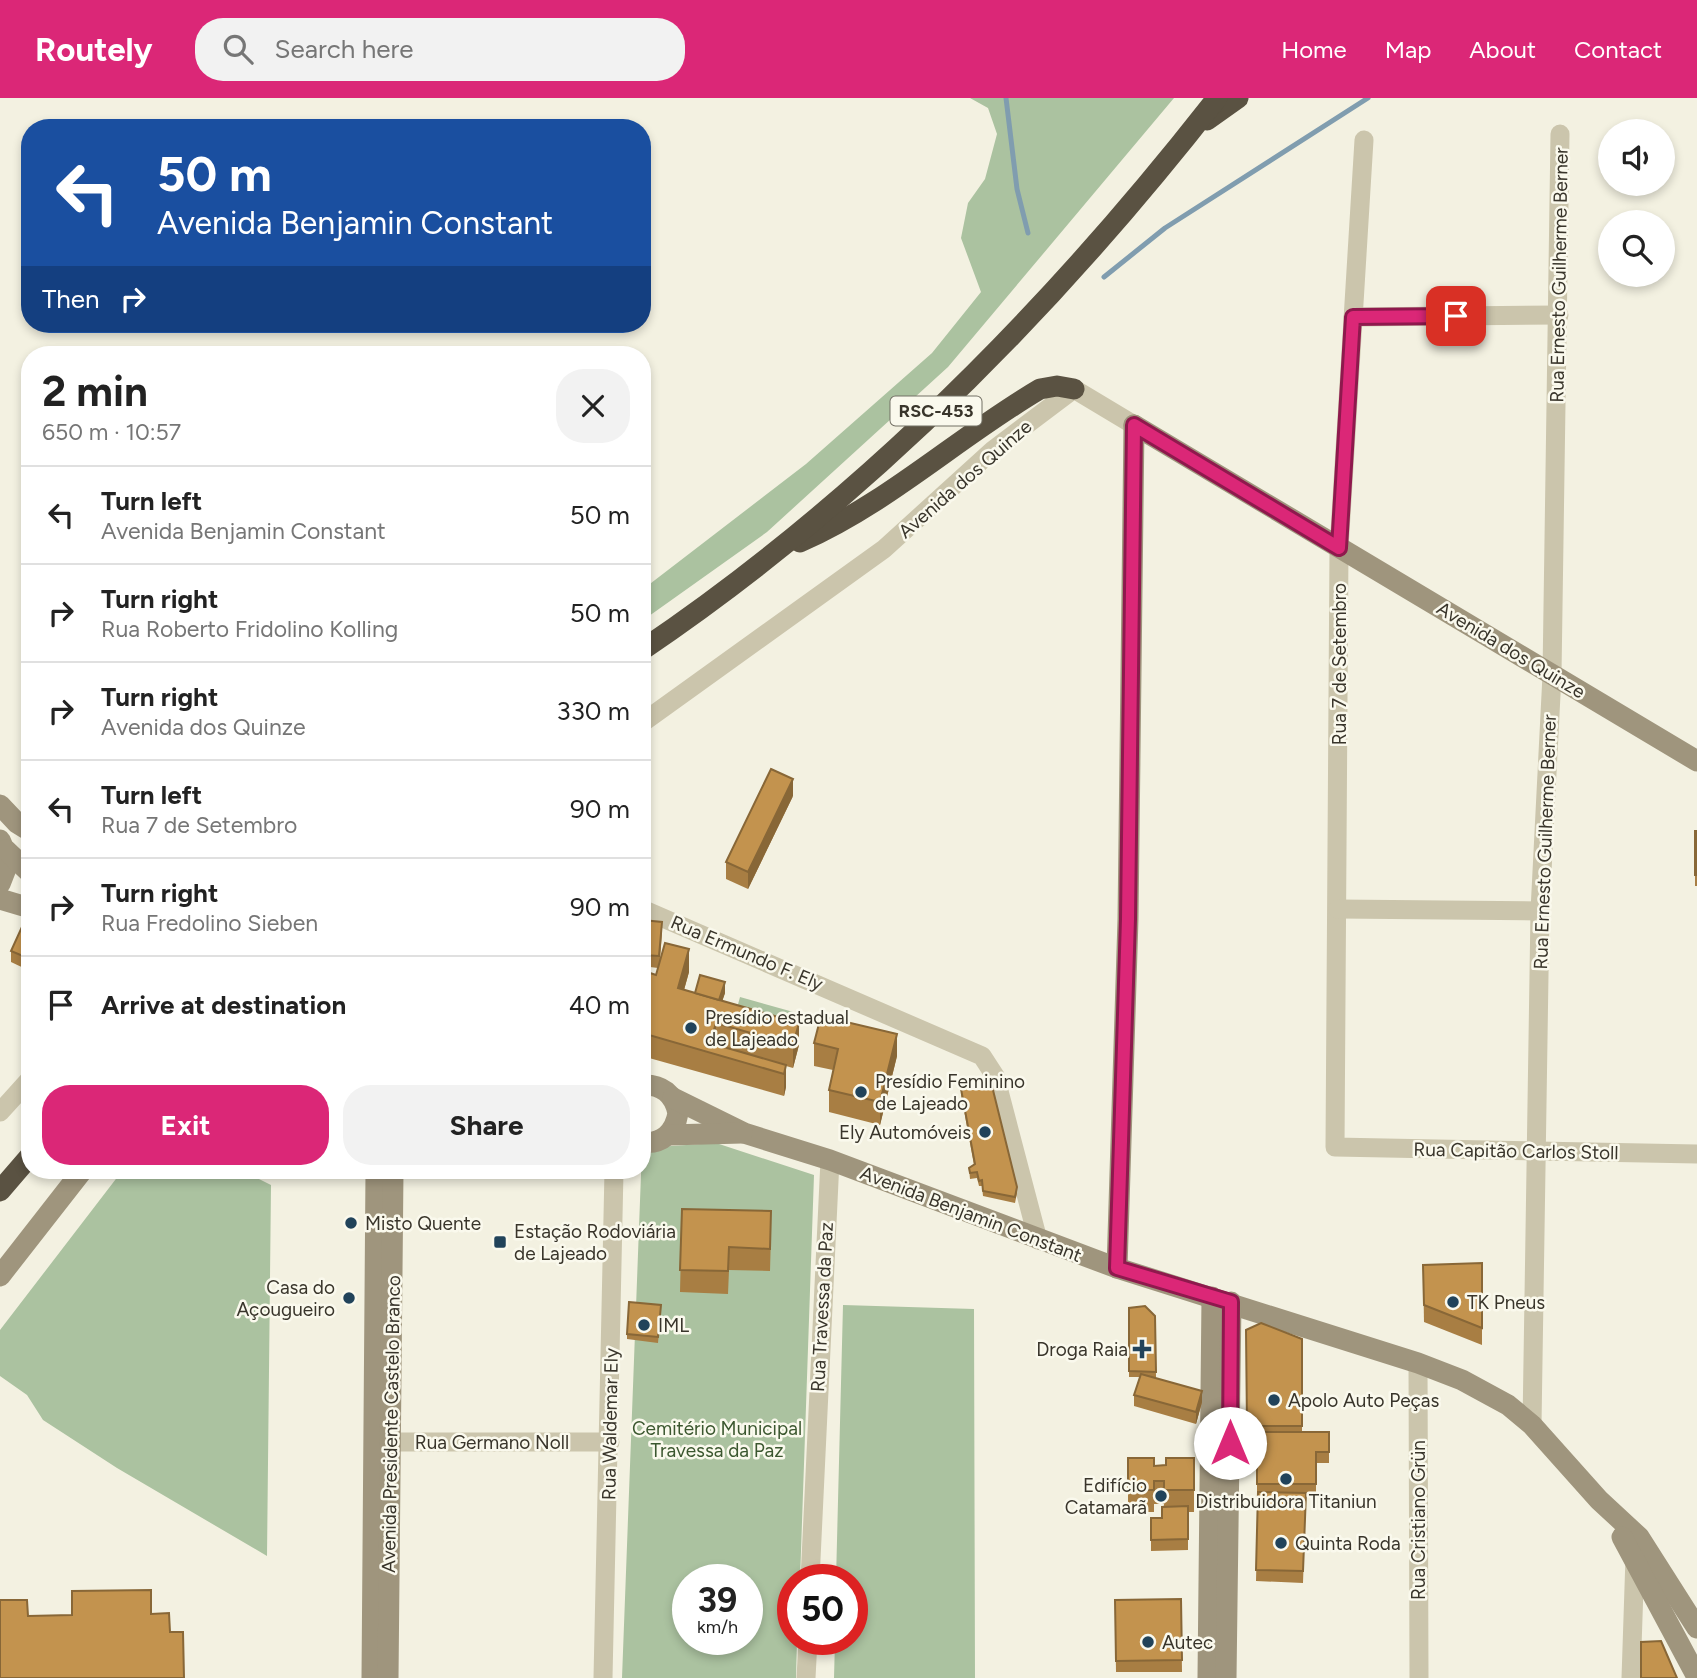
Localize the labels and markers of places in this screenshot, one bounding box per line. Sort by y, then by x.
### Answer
pin [1426,286,1486,346]
place label: Presídio estadual de Lajeado [705,1006,849,1051]
marker: Presídio estadual de Lajeado [683,1020,699,1036]
place label: Presídio Feminino de Lajeado [875,1070,1025,1115]
marker: Presídio Feminino de Lajeado [853,1084,869,1100]
place label: Ely Automóveis [839,1121,971,1144]
marker: Ely Automóveis [977,1124,993,1140]
place label: Misto Quente [365,1212,481,1235]
marker: Misto Quente [343,1215,359,1231]
place label: Estação Rodoviária de Lajeado [514,1220,676,1265]
marker: Estação Rodoviária de Lajeado [492,1234,508,1250]
place label: Casa do Açougueiro [236,1276,335,1321]
marker: Casa do Açougueiro [341,1290,357,1306]
place label: TK Pneus [1467,1291,1545,1314]
marker: TK Pneus [1445,1294,1461,1310]
place label: IML [658,1314,689,1337]
marker: IML [636,1317,652,1333]
place label: Droga Raia [1036,1338,1128,1361]
marker: Droga Raia [1134,1341,1150,1357]
place label: Apolo Auto Peças [1288,1389,1439,1412]
marker: Apolo Auto Peças [1266,1392,1282,1408]
marker: Distribuidora Titaniun [1278,1471,1294,1487]
place label: Edifício Catamarã [1065,1474,1147,1519]
marker: Edifício Catamarã [1153,1488,1169,1504]
place label: Distribuidora Titaniun [1195,1490,1377,1513]
place label: Quinta Roda [1295,1532,1401,1555]
marker: Quinta Roda [1273,1535,1289,1551]
place label: Autec [1162,1631,1213,1654]
marker: Autec [1140,1634,1156,1650]

